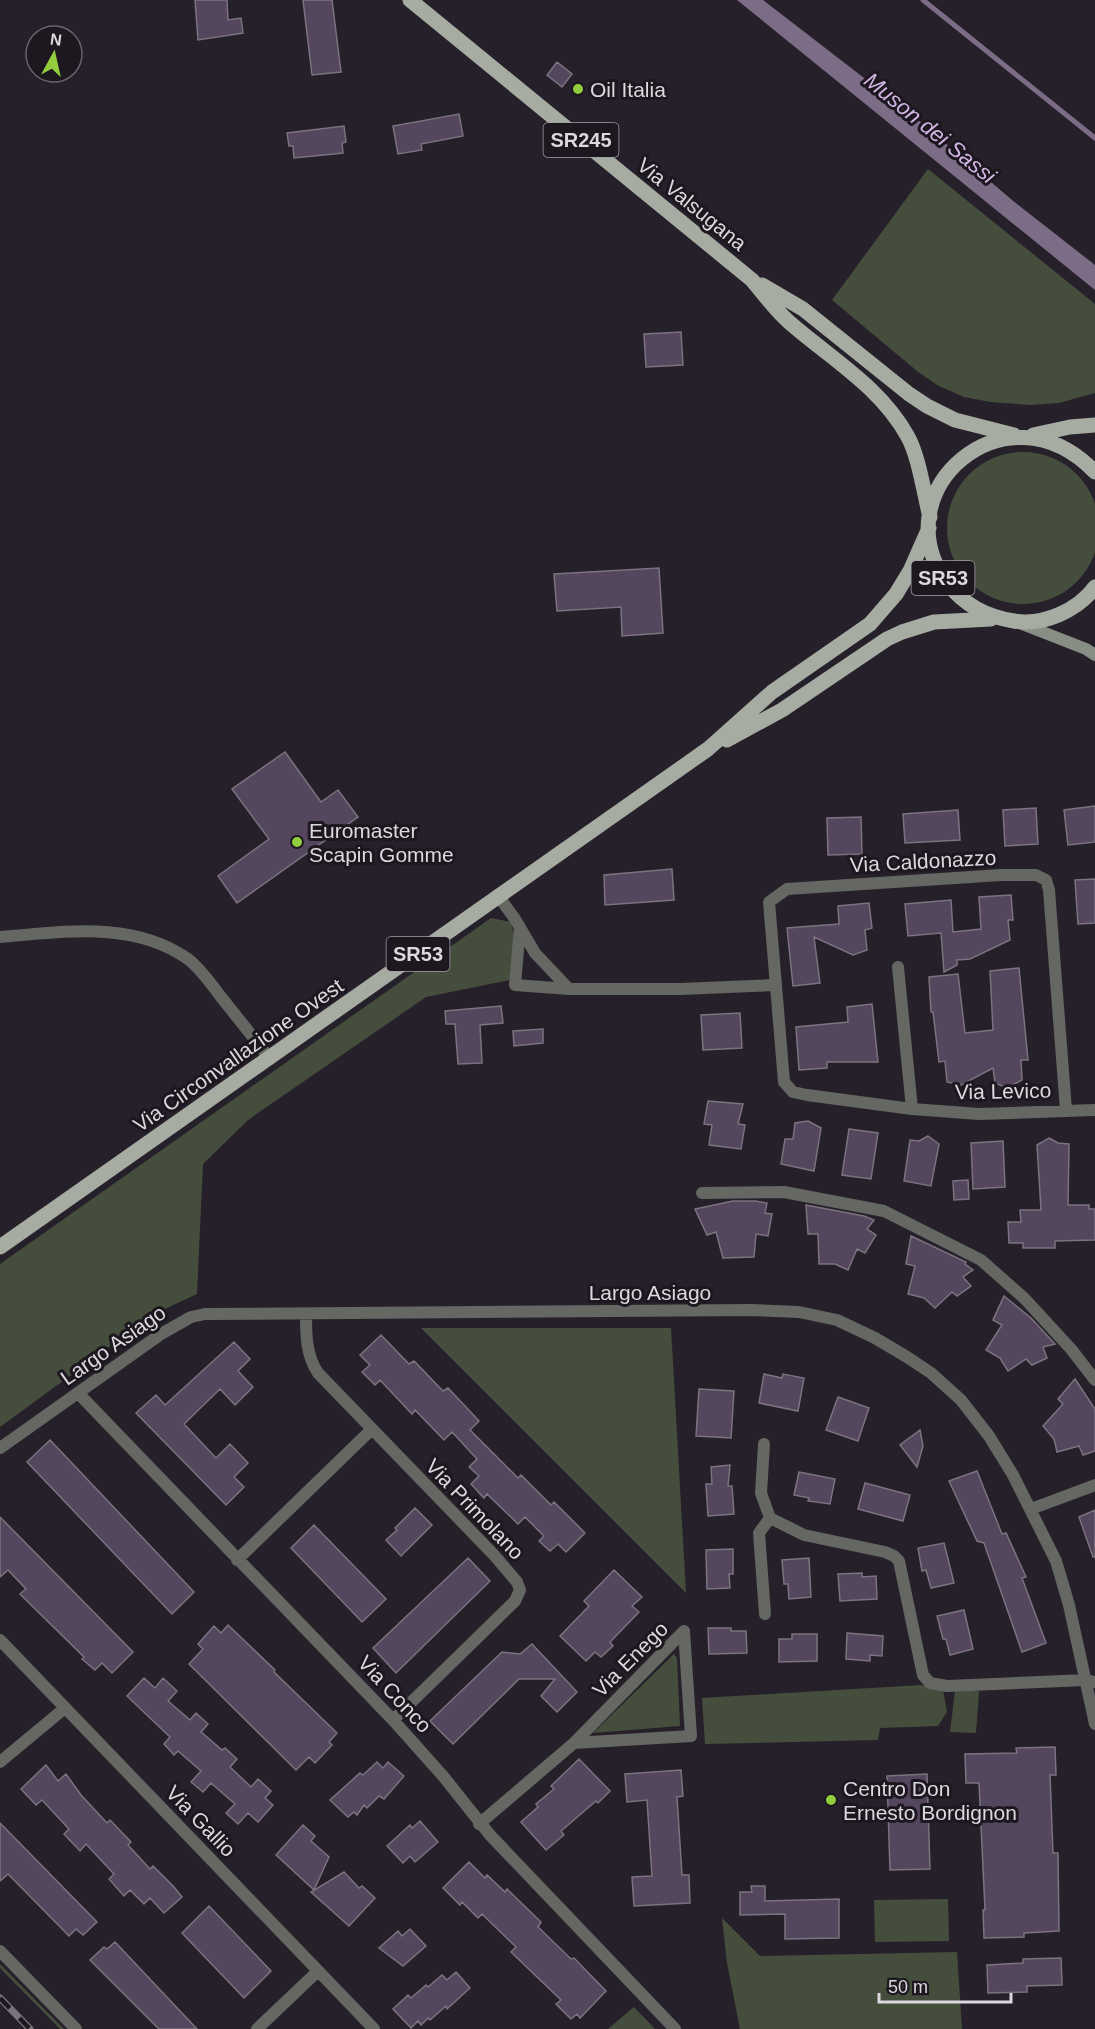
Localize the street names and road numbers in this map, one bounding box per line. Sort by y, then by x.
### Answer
road number: SR245 [544,123,618,157]
street label: Via Valsugana [633,153,751,255]
road number: SR53 [912,561,974,595]
street label: Via Caldonazzo [849,846,997,876]
road number: SR53 [386,937,450,971]
street label: Via Circonvallazione Ovest [129,974,347,1136]
street label: Via Levico [955,1079,1051,1103]
street label: Largo Asiago [589,1281,711,1304]
street label: Largo Asiago [56,1300,170,1390]
street label: Via Primolano [421,1454,529,1564]
street label: Via Enego [588,1617,672,1701]
street label: Via Conco [354,1651,436,1737]
street label: Via Gallio [162,1781,240,1861]

